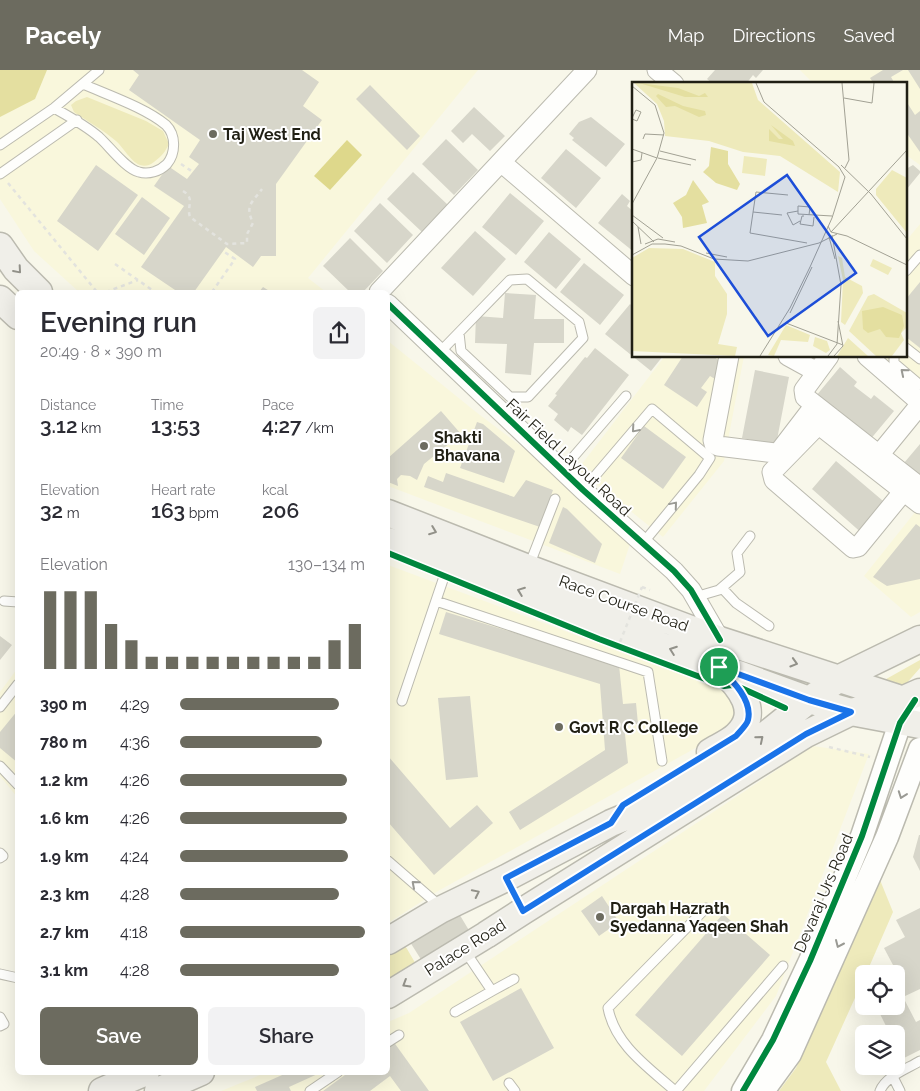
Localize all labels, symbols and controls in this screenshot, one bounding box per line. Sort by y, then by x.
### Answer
text: Pacely [25,21,102,50]
text: Map [668,25,704,46]
text: Directions [732,25,816,46]
text: Saved [844,25,895,46]
inset map [632,82,908,358]
place label: Taj West End [223,125,321,144]
marker: Taj West End [207,128,219,140]
one-way arrow [12,265,21,274]
text: Evening run [40,306,197,339]
button: share [313,307,365,359]
text: 20:49 · 8 × 390 m [40,342,162,361]
one-way arrow [901,369,910,378]
street label: Fair Field Layout Road [502,395,635,520]
text: Distance [40,397,96,413]
text: Time [151,397,184,413]
text: Pace [262,397,294,413]
text: 3.12 [40,413,77,438]
text: 13:53 [151,413,200,438]
text: 4:27 [262,413,302,438]
text: km [77,420,101,436]
text: /km [302,420,334,436]
one-way arrow [632,423,641,432]
place label: Shakti Bhavana [434,428,500,465]
marker: Shakti Bhavana [418,440,430,452]
text: Elevation [40,482,99,498]
text: Heart rate [151,482,215,498]
text: kcal [262,482,288,498]
text: 32 [40,498,63,523]
text: 163 [151,498,185,523]
text: 206 [262,498,299,523]
one-way arrow [668,502,677,511]
text: m [63,505,80,521]
text: bpm [185,505,219,521]
one-way arrow [428,525,437,535]
text: Elevation [40,555,108,574]
text: 130–134 m [288,555,365,574]
street label: Race Course Road [556,571,691,636]
one-way arrow [518,587,526,597]
one-way arrow [669,646,678,656]
pin [698,646,740,688]
icon: arrive [705,653,733,681]
one-way arrow [789,658,798,668]
text: 390 m [40,695,87,714]
text: 4:29 [120,695,149,714]
place label: Govt R C College [569,718,699,737]
marker: Govt R C College [553,721,565,733]
text: 780 m [40,733,87,752]
text: 4:36 [120,733,150,752]
one-way arrow [754,736,763,745]
text: 1.2 km [40,771,88,790]
text: 4:26 [120,771,150,790]
one-way arrow [898,790,908,799]
text: 1.6 km [40,809,89,828]
text: 4:26 [120,809,150,828]
street label: Devaraj Urs Road [790,831,857,956]
text: 1.9 km [40,847,89,866]
text: 4:24 [120,847,149,866]
one-way arrow [412,882,421,890]
text: 2.3 km [40,885,89,904]
text: 4:28 [120,885,150,904]
one-way arrow [471,888,480,899]
place label: Dargah Hazrath Syedanna Yaqeen Shah [610,899,788,936]
marker: Dargah Hazrath Syedanna Yaqeen Shah [594,911,606,923]
street label: Palace Road [421,915,509,980]
text: 2.7 km [40,923,89,942]
text: 4:18 [120,923,148,942]
one-way arrow [835,939,846,948]
text: 3.1 km [40,961,88,980]
text: 4:28 [120,961,150,980]
map controls [855,965,905,1075]
button: locate [855,965,905,1015]
one-way arrow [403,977,412,987]
button: Save [40,1007,198,1065]
button: Share [208,1007,365,1065]
button: layers [855,1025,905,1075]

